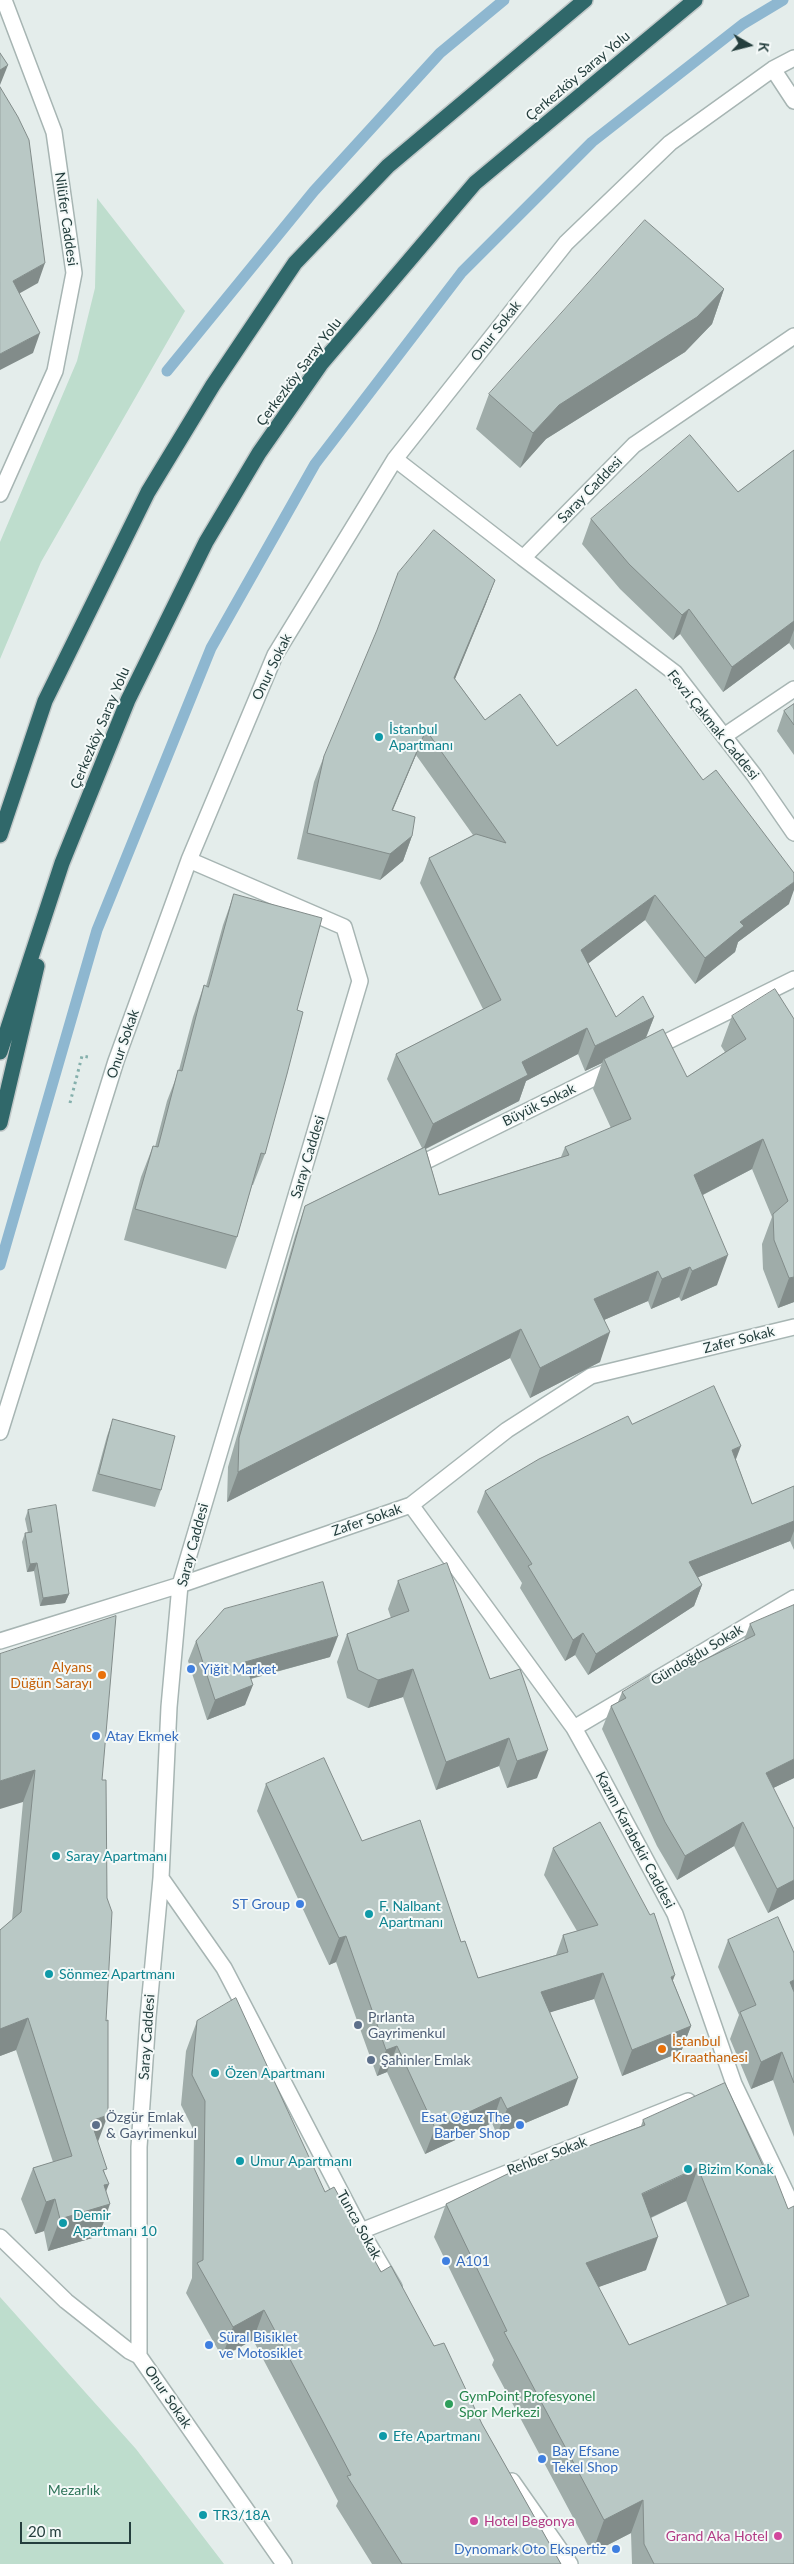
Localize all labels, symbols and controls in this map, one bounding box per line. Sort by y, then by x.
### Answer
north arrow [724,20,774,70]
street label: Çerkezköy Saray Yolu [523,28,633,124]
text: K [755,41,773,53]
street label: Nilüfer Caddesi [51,171,81,267]
street label: Onur Sokak [467,297,525,365]
street label: Çerkezköy Saray Yolu [253,315,345,429]
street label: Saray Caddesi [554,453,626,527]
street label: Onur Sokak [249,631,295,703]
street label: Çerkezköy Saray Yolu [67,665,133,791]
street label: Fevzi Çakmak Caddesi [664,667,762,783]
place label: İstanbul Apartmanı [389,721,453,754]
marker: İstanbul Apartmanı [373,731,385,743]
street label: Onur Sokak [103,1007,143,1081]
street label: Büyük Sokak [500,1080,578,1130]
street label: Saray Caddesi [287,1114,329,1200]
street label: Zafer Sokak [702,1323,776,1357]
street label: Zafer Sokak [330,1500,404,1540]
street label: Saray Caddesi [174,1501,212,1589]
street label: Gündoğdu Sokak [648,1621,746,1689]
place label: Alyans Düğün Sarayı [10,1659,92,1691]
place label: Yiğit Market [201,1661,276,1677]
marker: Yiğit Market [185,1663,197,1675]
marker: Alyans Düğün Sarayı [96,1669,108,1681]
place label: Atay Ekmek [106,1728,179,1744]
marker: Atay Ekmek [90,1730,102,1742]
street label: Kazım Karabekir Caddesi [592,1769,678,1911]
place label: Saray Apartmanı [66,1848,167,1864]
marker: Saray Apartmanı [50,1850,62,1862]
place label: ST Group [232,1896,290,1912]
marker: ST Group [294,1898,306,1910]
place label: F. Nalbant Apartmanı [379,1898,443,1930]
marker: F. Nalbant Apartmanı [363,1908,375,1920]
place label: Sönmez Apartmanı [59,1966,175,1982]
marker: Sönmez Apartmanı [43,1968,55,1980]
street label: Saray Caddesi [136,1994,158,2080]
place label: Pırlanta Gayrimenkul [368,2009,446,2041]
marker: Pırlanta Gayrimenkul [352,2019,364,2031]
place label: İstanbul Kıraathanesi [672,2033,748,2066]
marker: İstanbul Kıraathanesi [656,2043,668,2055]
place label: Şahinler Emlak [381,2052,471,2068]
marker: Şahinler Emlak [365,2054,377,2066]
place label: Özen Apartmanı [225,2065,325,2081]
marker: Özen Apartmanı [209,2067,221,2079]
place label: Özgür Emlak & Gayrimenkul [106,2109,197,2142]
place label: Esat Oğuz The Barber Shop [421,2109,510,2142]
marker: Özgür Emlak & Gayrimenkul [90,2119,102,2131]
marker: Esat Oğuz The Barber Shop [514,2119,526,2131]
street label: Rehber Sokak [505,2133,589,2179]
place label: Umur Apartmanı [250,2153,352,2169]
marker: Umur Apartmanı [234,2155,246,2167]
place label: Bizim Konak [698,2161,774,2177]
marker: Bizim Konak [682,2163,694,2175]
street label: Tunca Sokak [333,2188,385,2262]
place label: Demir Apartmanı 10 [73,2207,157,2240]
marker: Demir Apartmanı 10 [57,2217,69,2229]
place label: A101 [456,2253,490,2269]
marker: A101 [440,2255,452,2267]
place label: Süral Bisiklet ve Motosiklet [219,2329,303,2362]
marker: Süral Bisiklet ve Motosiklet [203,2339,215,2351]
street label: Onur Sokak [141,2362,195,2432]
place label: GymPoint Profesyonel Spor Merkezi [459,2388,596,2420]
marker: GymPoint Profesyonel Spor Merkezi [443,2398,455,2410]
place label: Efe Apartmanı [393,2428,480,2444]
marker: Efe Apartmanı [377,2430,389,2442]
place label: Bay Efsane Tekel Shop [552,2443,619,2476]
marker: Bay Efsane Tekel Shop [536,2453,548,2465]
park label: Mezarlık [48,2482,100,2498]
place label: TR3/18A [213,2507,270,2523]
marker: TR3/18A [197,2509,209,2521]
scale bar [22,2512,134,2544]
place label: Hotel Begonya [484,2513,575,2529]
marker: Hotel Begonya [468,2515,480,2527]
text: 20 m [28,2522,62,2540]
place label: Grand Aka Hotel [666,2528,768,2544]
marker: Grand Aka Hotel [772,2530,784,2542]
place label: Dynomark Oto Ekspertiz [454,2541,606,2557]
marker: Dynomark Oto Ekspertiz [610,2543,622,2555]

